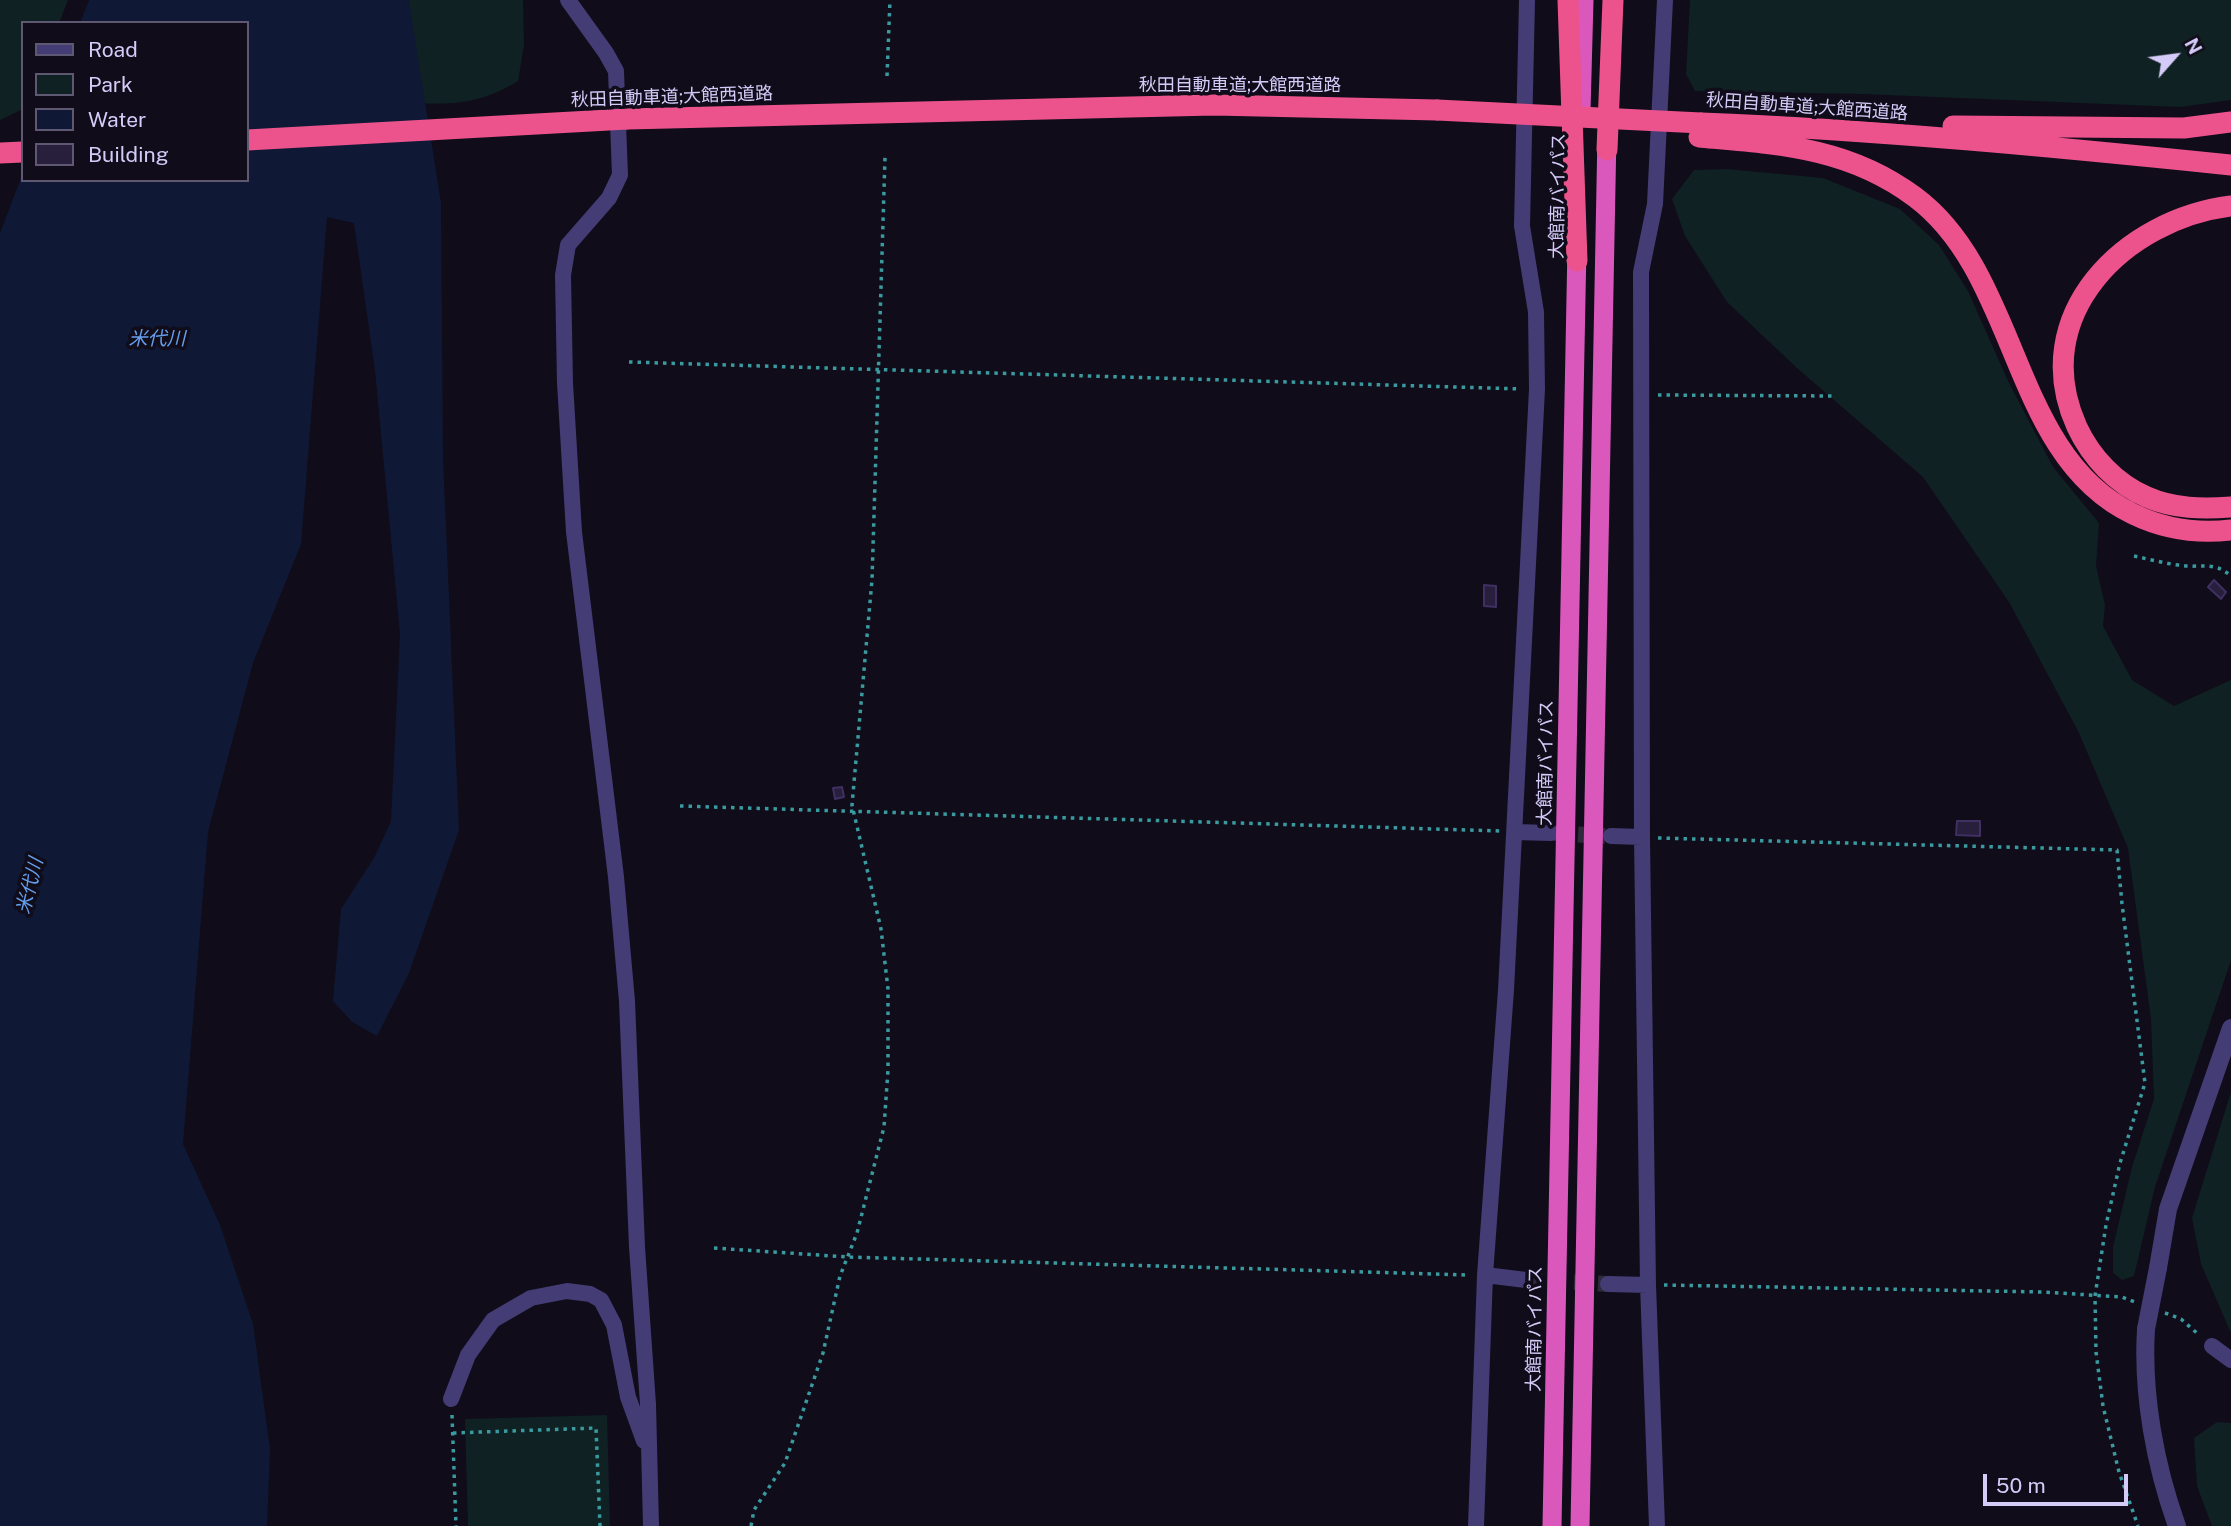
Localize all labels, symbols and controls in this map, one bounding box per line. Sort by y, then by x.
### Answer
legend [21,21,248,182]
north arrow [2140,21,2210,91]
text: N [2180,34,2207,58]
text: Road [88,37,138,62]
text: Park [88,72,133,97]
street label: 秋田自動車道;大館西道路 [1139,74,1341,96]
street label: 秋田自動車道;大館西道路 [571,83,773,111]
street label: 秋田自動車道;大館西道路 [1705,89,1909,125]
text: Water [88,107,146,132]
street label: 大館南バイパス [1546,133,1570,259]
text: Building [88,142,169,167]
water label: 米代川 [129,328,185,350]
street label: 大館南バイパス [1534,700,1558,826]
water label: 米代川 [12,856,48,916]
street label: 大館南バイパス [1523,1266,1547,1392]
scale bar [1986,1460,2131,1504]
text: 50 m [1996,1473,2046,1498]

